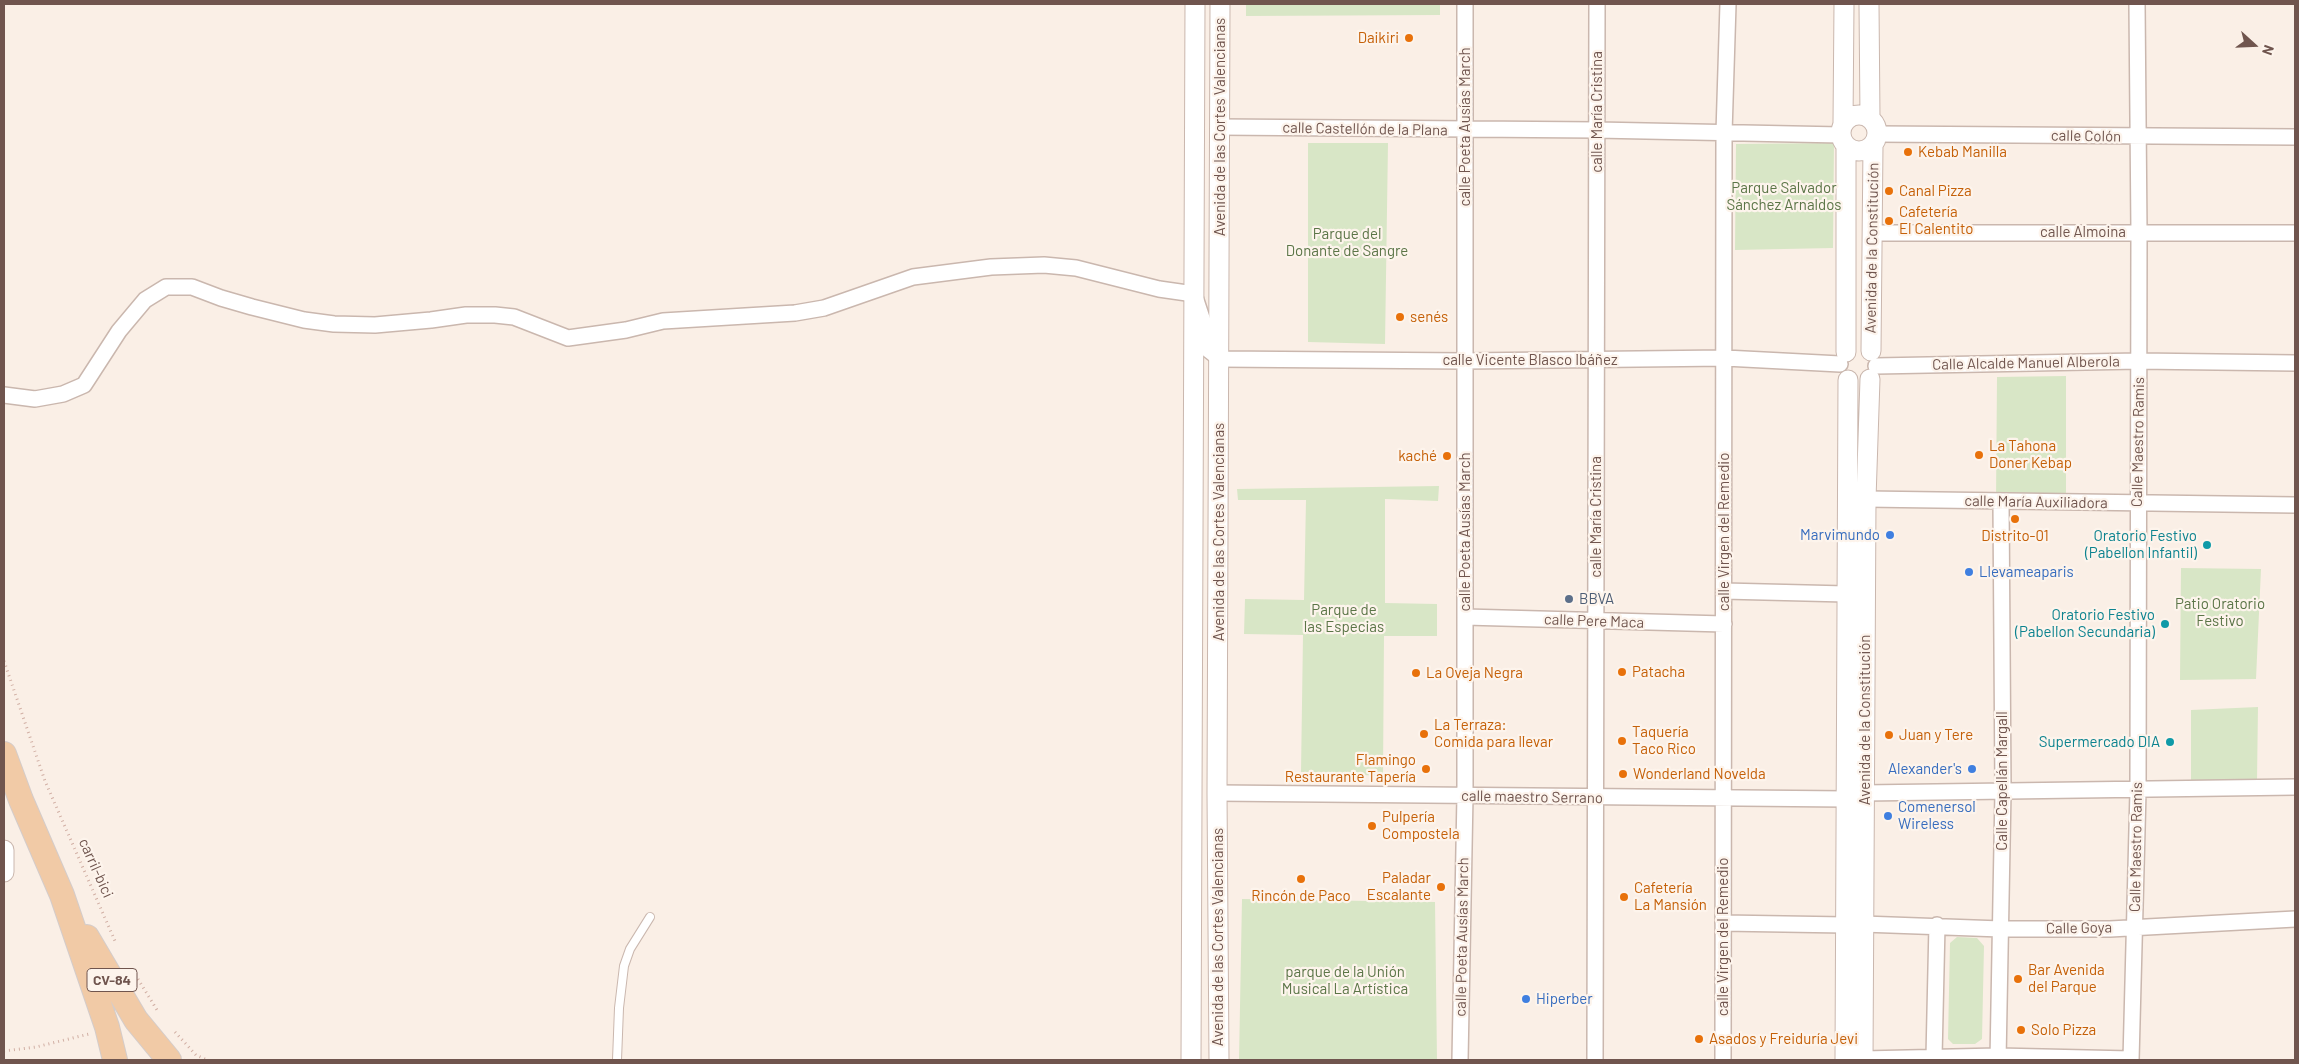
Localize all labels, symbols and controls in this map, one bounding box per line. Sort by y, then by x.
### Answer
street label: Avenida de las Cortes Valencianas [1211,18,1229,236]
north arrow [2229,20,2279,70]
place label: Daikiri [1358,29,1399,47]
marker: Daikiri [1403,32,1415,44]
text: N [2259,43,2278,58]
street label: calle Poeta Ausías March [1456,47,1474,207]
street label: calle María Cristina [1588,51,1606,173]
street label: calle Castellón de la Plana [1282,119,1448,139]
street label: calle Colón [2051,126,2121,146]
place label: Kebab Manilla [1918,143,2007,161]
marker: Kebab Manilla [1902,146,1914,158]
street label: Avenida de la Constitución [1862,163,1882,333]
park label: Parque Salvador Sánchez Arnaldos [1726,179,1842,214]
place label: Canal Pizza [1899,182,1972,200]
marker: Canal Pizza [1883,185,1895,197]
place label: Cafetería El Calentito [1899,203,1973,238]
marker: Cafetería El Calentito [1883,215,1895,227]
street label: calle Almoina [2040,223,2126,241]
park label: Parque del Donante de Sangre [1286,225,1408,260]
place label: senés [1410,308,1448,326]
marker: senés [1394,311,1406,323]
street label: calle Vicente Blasco Ibáñez [1442,351,1618,369]
street label: Calle Alcalde Manuel Alberola [1932,352,2120,374]
street label: Calle Maestro Ramis [2128,377,2148,507]
street label: Avenida de las Cortes Valencianas [1210,423,1228,641]
place label: La Tahona Doner Kebap [1989,437,2072,472]
place label: kaché [1398,447,1437,465]
marker: La Tahona Doner Kebap [1973,449,1985,461]
marker: kaché [1441,450,1453,462]
street label: calle Poeta Ausías March [1456,452,1474,612]
street label: calle Virgen del Remedio [1715,453,1733,611]
street label: calle María Cristina [1587,456,1605,578]
street label: calle María Auxiliadora [1964,492,2108,512]
marker: Distrito-01 [2009,513,2021,525]
place label: Marvimundo [1800,526,1880,544]
place label: Distrito-01 [1981,527,2049,545]
place label: Oratorio Festivo (Pabellon Infantil) [2085,527,2197,562]
marker: Marvimundo [1884,529,1896,541]
marker: Oratorio Festivo (Pabellon Infantil) [2201,539,2213,551]
place label: Llevameaparis [1979,563,2074,581]
marker: Llevameaparis [1963,566,1975,578]
place label: BBVA [1579,590,1614,608]
marker: BBVA [1563,593,1575,605]
park label: Patio Oratorio Festivo [2175,595,2265,630]
park label: Parque de las Especias [1304,601,1384,636]
place label: Oratorio Festivo (Pabellon Secundaria) [2015,606,2155,641]
street label: calle Pere Maca [1544,610,1644,632]
marker: Oratorio Festivo (Pabellon Secundaria) [2159,618,2171,630]
street label: Avenida de la Constitución [1856,635,1874,805]
place label: Patacha [1632,663,1685,681]
place label: La Oveja Negra [1426,664,1523,682]
marker: Patacha [1616,666,1628,678]
marker: La Oveja Negra [1410,667,1422,679]
street label: Calle Capellán Margall [1993,711,2011,851]
place label: La Terraza: Comida para llevar [1434,716,1553,751]
place label: Taquería Taco Rico [1632,723,1696,758]
place label: Juan y Tere [1899,726,1973,744]
marker: La Terraza: Comida para llevar [1418,728,1430,740]
marker: Juan y Tere [1883,729,1895,741]
place label: Supermercado DIA [2039,733,2160,751]
marker: Taquería Taco Rico [1616,735,1628,747]
marker: Supermercado DIA [2164,736,2176,748]
place label: Flamingo Restaurante Tapería [1285,751,1416,786]
place label: Alexander's [1888,760,1962,778]
marker: Flamingo Restaurante Tapería [1420,763,1432,775]
marker: Alexander's [1966,763,1978,775]
place label: Wonderland Novelda [1633,765,1766,783]
marker: Wonderland Novelda [1617,768,1629,780]
street label: Calle Maestro Ramis [2126,782,2146,912]
street label: calle maestro Serrano [1461,787,1603,807]
place label: Comenersol Wireless [1898,798,1976,833]
place label: Pulpería Compostela [1382,808,1460,843]
marker: Comenersol Wireless [1882,810,1894,822]
marker: Pulpería Compostela [1366,820,1378,832]
street label: Avenida de las Cortes Valencianas [1209,828,1227,1046]
street label: carril-bici [75,835,117,901]
street label: calle Poeta Ausías March [1452,857,1472,1017]
street label: calle Virgen del Remedio [1714,858,1732,1016]
place label: Paladar Escalante [1367,869,1431,904]
marker: Rincón de Paco [1295,873,1307,885]
place label: Cafetería La Mansión [1634,879,1707,914]
marker: Paladar Escalante [1435,881,1447,893]
place label: Rincón de Paco [1251,887,1351,905]
marker: Cafetería La Mansión [1618,891,1630,903]
street label: Calle Goya [2046,918,2112,938]
place label: Bar Avenida del Parque [2028,961,2105,996]
park label: parque de la Unión Musical La Artística [1282,963,1408,998]
road number: CV-84 [87,968,137,992]
marker: Bar Avenida del Parque [2012,973,2024,985]
place label: Hiperber [1536,990,1593,1008]
marker: Hiperber [1520,993,1532,1005]
place label: Solo Pizza [2031,1021,2096,1039]
marker: Solo Pizza [2015,1024,2027,1036]
place label: Asados y Freiduría Jevi [1709,1030,1858,1048]
marker: Asados y Freiduría Jevi [1693,1033,1705,1045]

